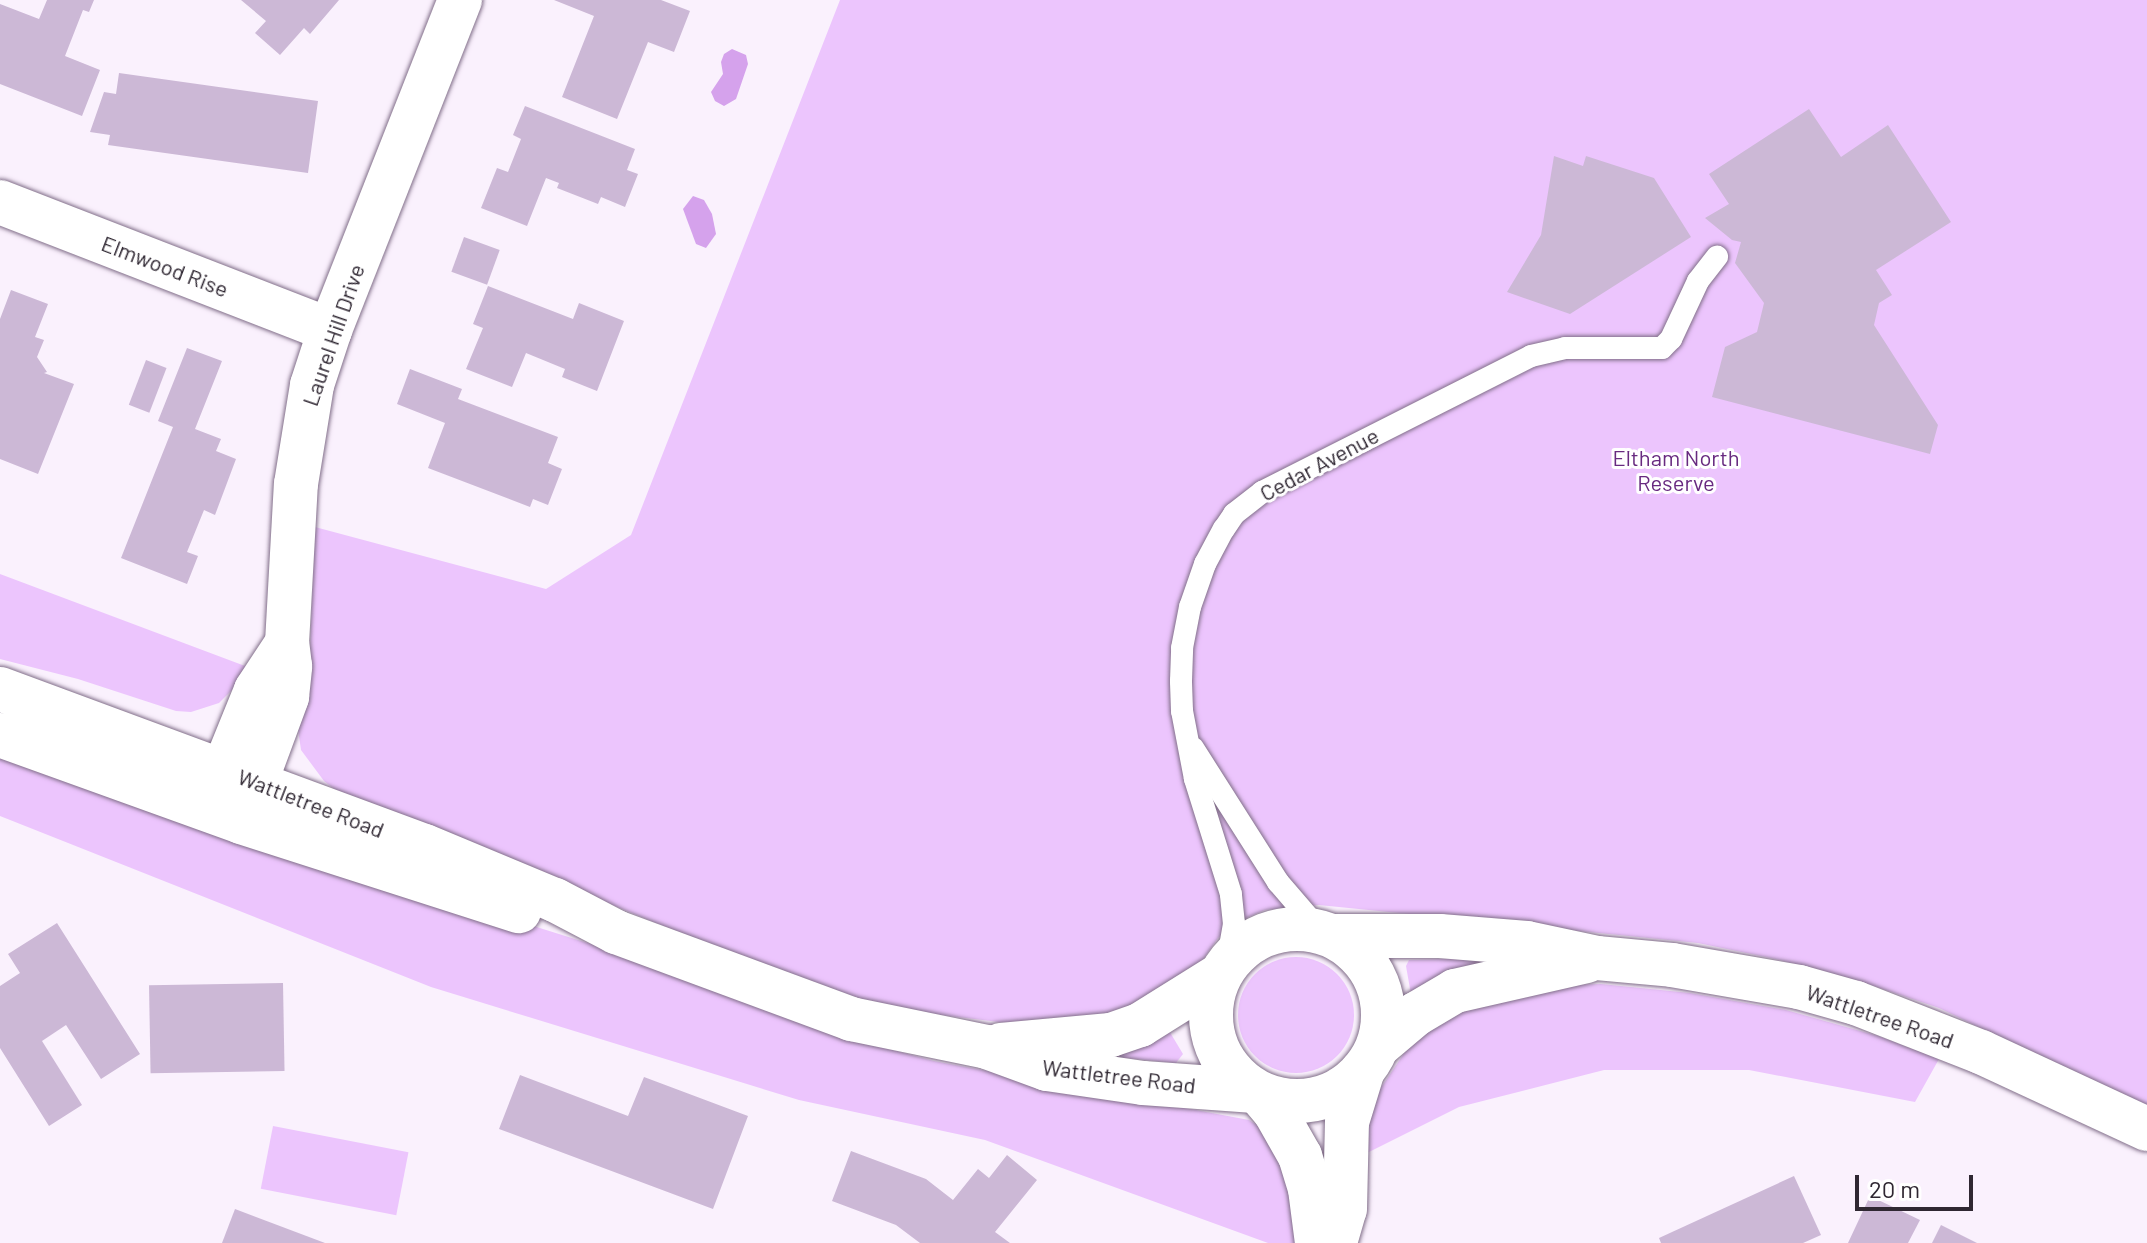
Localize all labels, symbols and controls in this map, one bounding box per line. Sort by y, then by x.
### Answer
street label: Elmwood Rise [98,230,232,302]
street label: Laurel Hill Drive [296,261,370,409]
street label: Cedar Avenue [1255,422,1383,506]
park label: Eltham North Reserve [1612,444,1740,496]
street label: Wattletree Road [234,763,388,843]
street label: Wattletree Road [1803,978,1957,1054]
street label: Wattletree Road [1041,1053,1197,1099]
scale bar [1859,1159,1977,1209]
text: 20 m [1869,1174,1920,1203]

